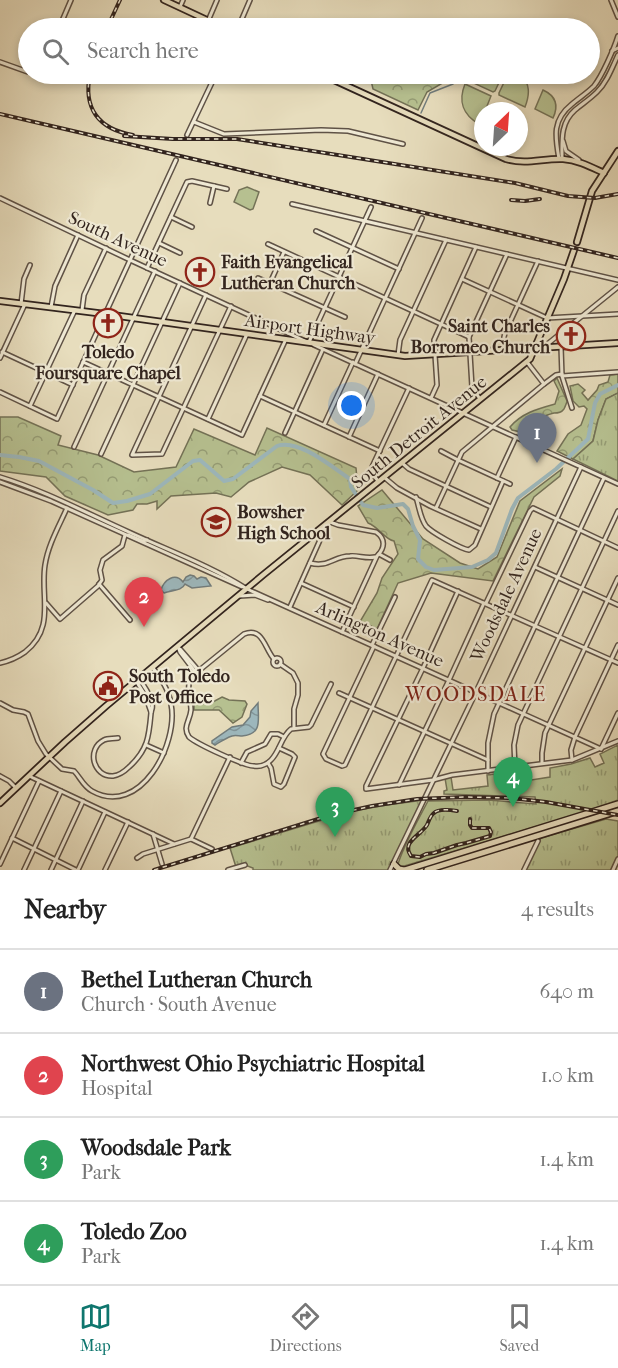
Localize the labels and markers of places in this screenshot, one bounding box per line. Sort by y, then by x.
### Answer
place label: Faith Evangelical Lutheran Church [220,252,356,294]
church icon: Faith Evangelical Lutheran Church [184,256,216,288]
church icon: Toledo Foursquare Chapel [92,307,124,339]
place label: Saint Charles Borromeo Church [411,316,551,358]
church icon: Saint Charles Borromeo Church [555,320,587,352]
place label: Toledo Foursquare Chapel [34,342,182,384]
pin: 1 [518,414,556,463]
place label: Bowsher High School [237,502,331,544]
school or university icon: Bowsher High School [200,506,232,538]
pin: 2 [124,578,164,627]
place label: South Toledo Post Office [129,666,230,708]
public building icon: South Toledo Post Office [92,670,124,702]
pin: 4 [494,758,532,807]
pin: 3 [316,788,354,837]

